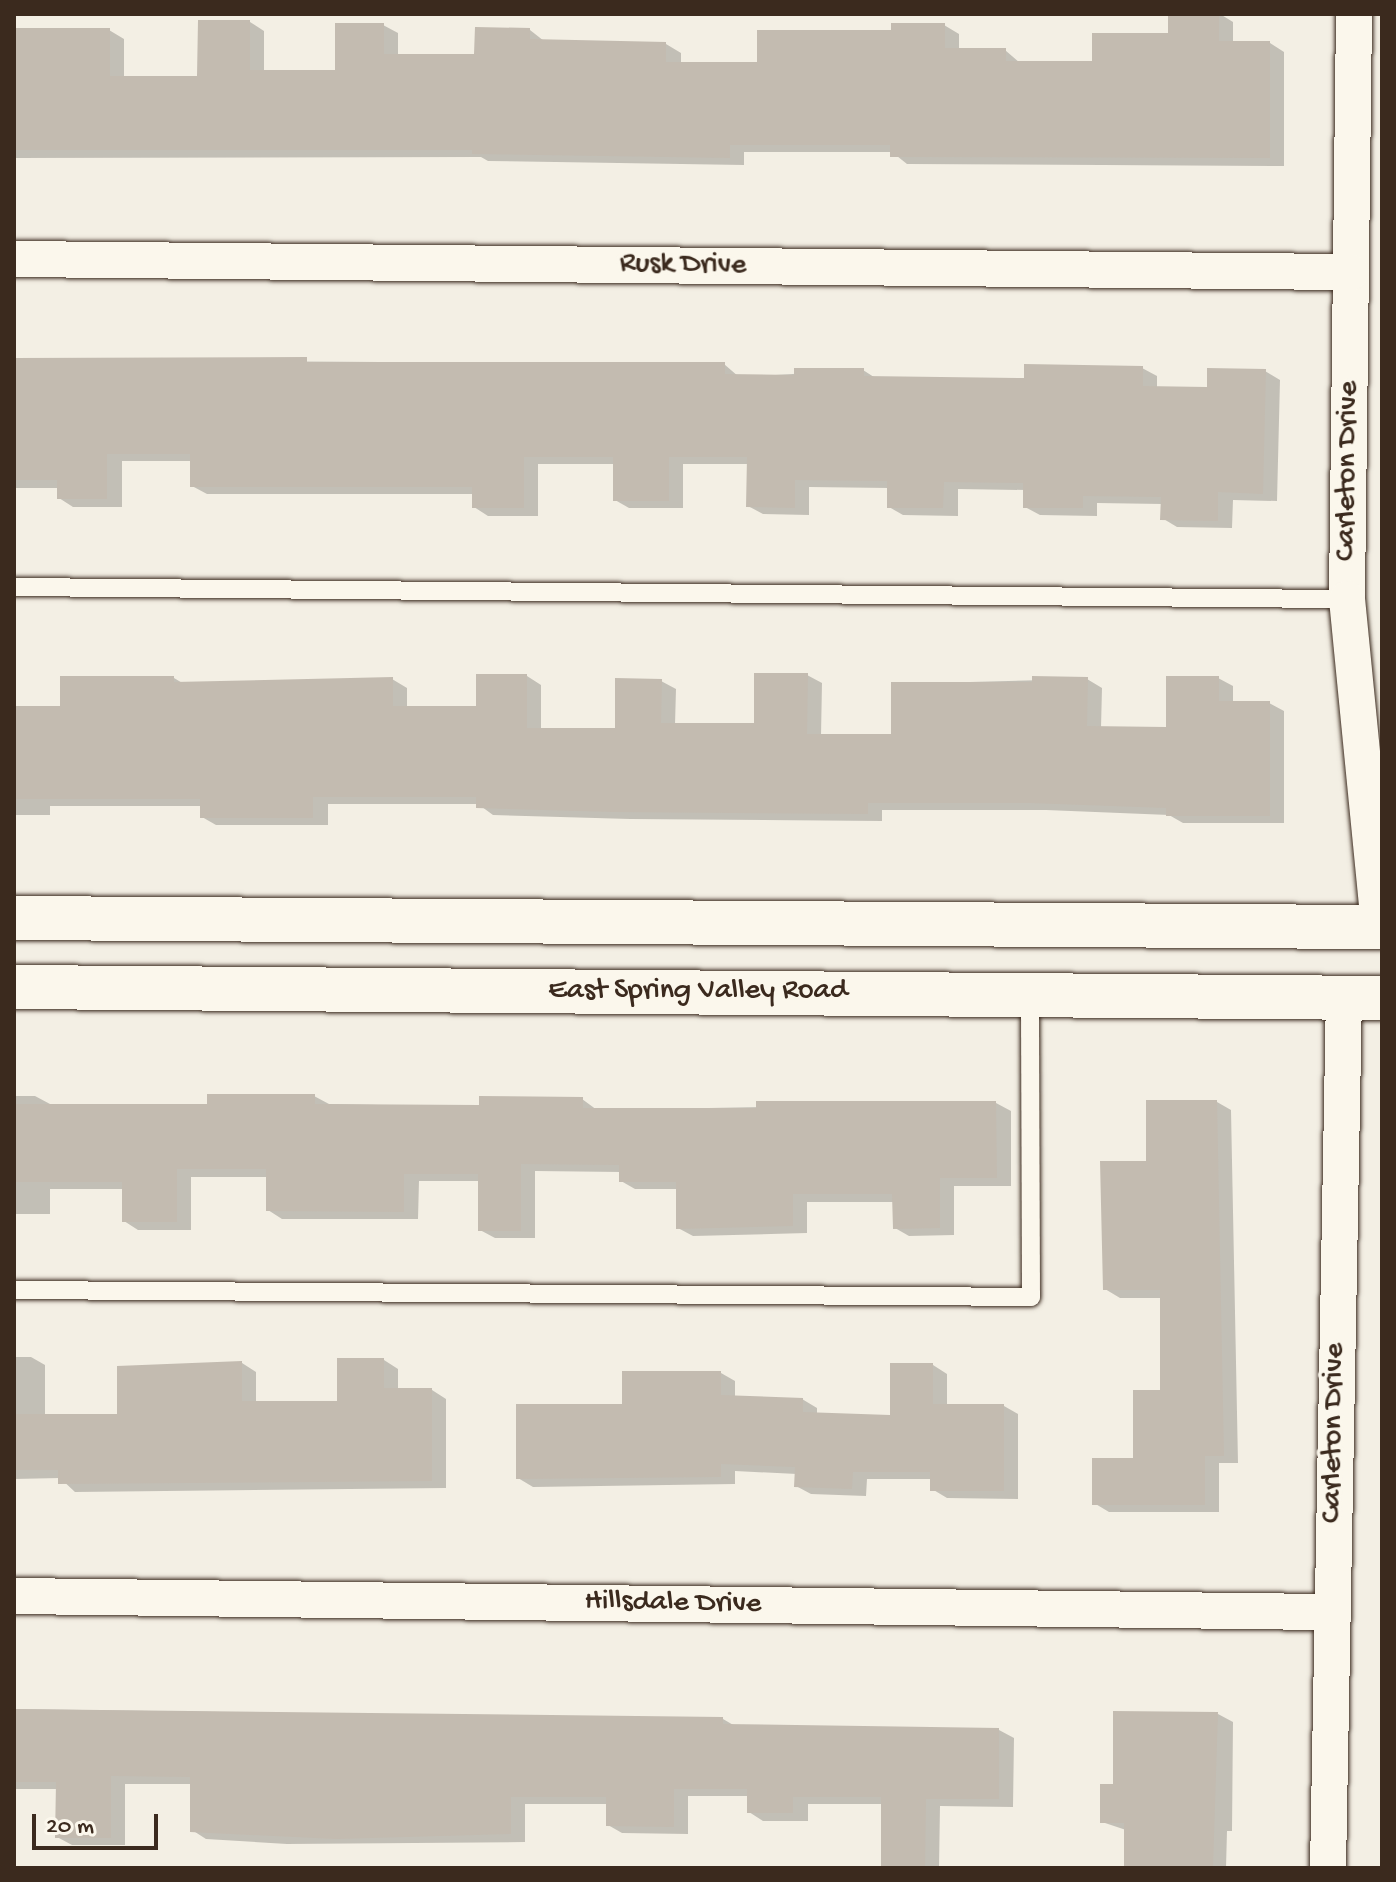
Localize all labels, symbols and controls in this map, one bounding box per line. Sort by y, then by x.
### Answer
street label: Rusk Drive [619,247,747,285]
street label: Carleton Drive [1329,381,1369,561]
street label: East Spring Valley Road [548,974,848,1010]
street label: Carleton Drive [1315,1343,1355,1523]
street label: Hillsdale Drive [584,1584,762,1624]
scale bar [36,1798,162,1848]
text: 20 m [46,1813,94,1842]

